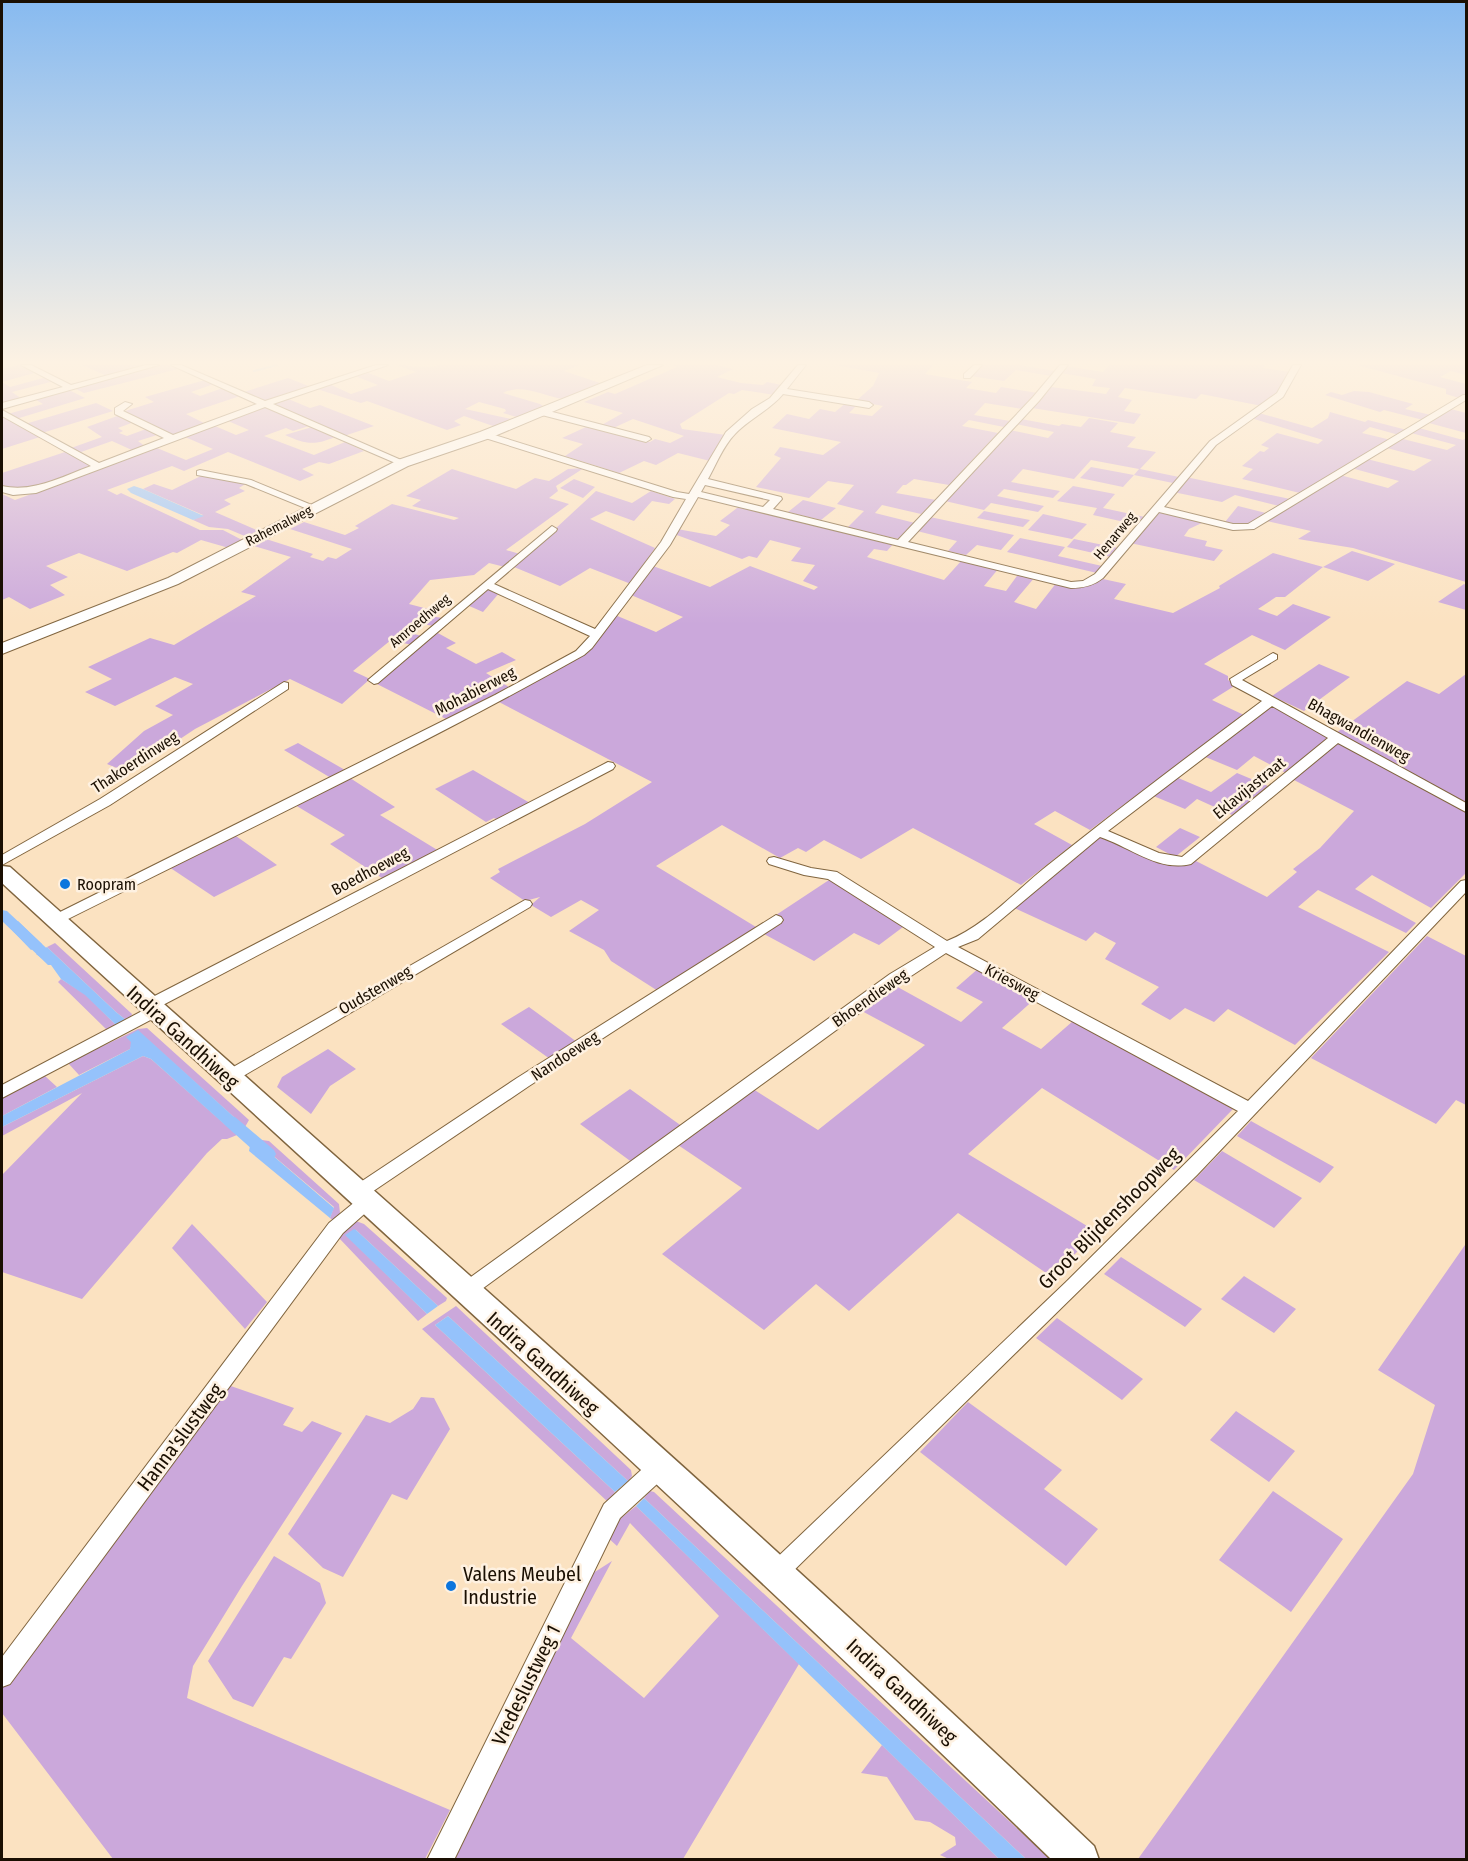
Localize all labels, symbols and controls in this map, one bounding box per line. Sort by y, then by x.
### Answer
street label: Rahemalweg [243,502,316,550]
street label: Henarweg [1090,508,1140,563]
street label: Amroedhweg [386,590,454,651]
street label: Mohabierweg [431,662,519,719]
street label: Bhagwandienweg [1305,694,1414,766]
street label: Thakoerdinweg [88,727,182,797]
street label: Eklavijastraat [1209,753,1290,823]
street label: Boedhoeweg [328,843,412,899]
place label: Roopram [77,875,136,894]
marker: Roopram [58,877,72,891]
street label: Kriesweg [982,960,1043,1004]
street label: Oudstenweg [335,961,415,1018]
street label: Bhoendieweg [828,965,912,1031]
street label: Indira Gandhiweg [122,980,245,1094]
street label: Nandoeweg [528,1027,603,1085]
street label: Groot Blijdenshoopweg [1033,1142,1185,1294]
street label: Indira Gandhiweg [482,1306,605,1420]
street label: Hanna'slustweg [132,1378,229,1495]
place label: Valens Meubel Industrie [463,1562,581,1609]
marker: Valens Meubel Industrie [444,1579,458,1593]
street label: Vredeslustweg 1 [486,1621,566,1749]
street label: Indira Gandhiweg [842,1633,963,1749]

